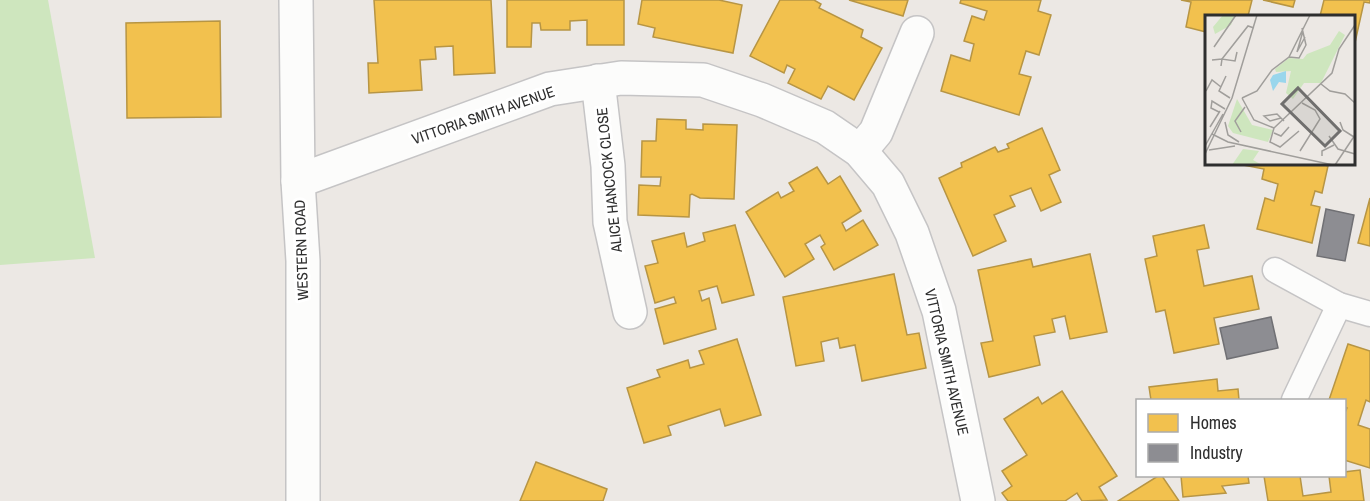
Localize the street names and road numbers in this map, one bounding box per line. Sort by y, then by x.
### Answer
street label: VITTORIA SMITH AVENUE [409,81,557,149]
street label: ALICE HANCOCK CLOSE [591,107,627,254]
street label: WESTERN ROAD [289,199,313,301]
street label: VITTORIA SMITH AVENUE [920,287,974,437]

